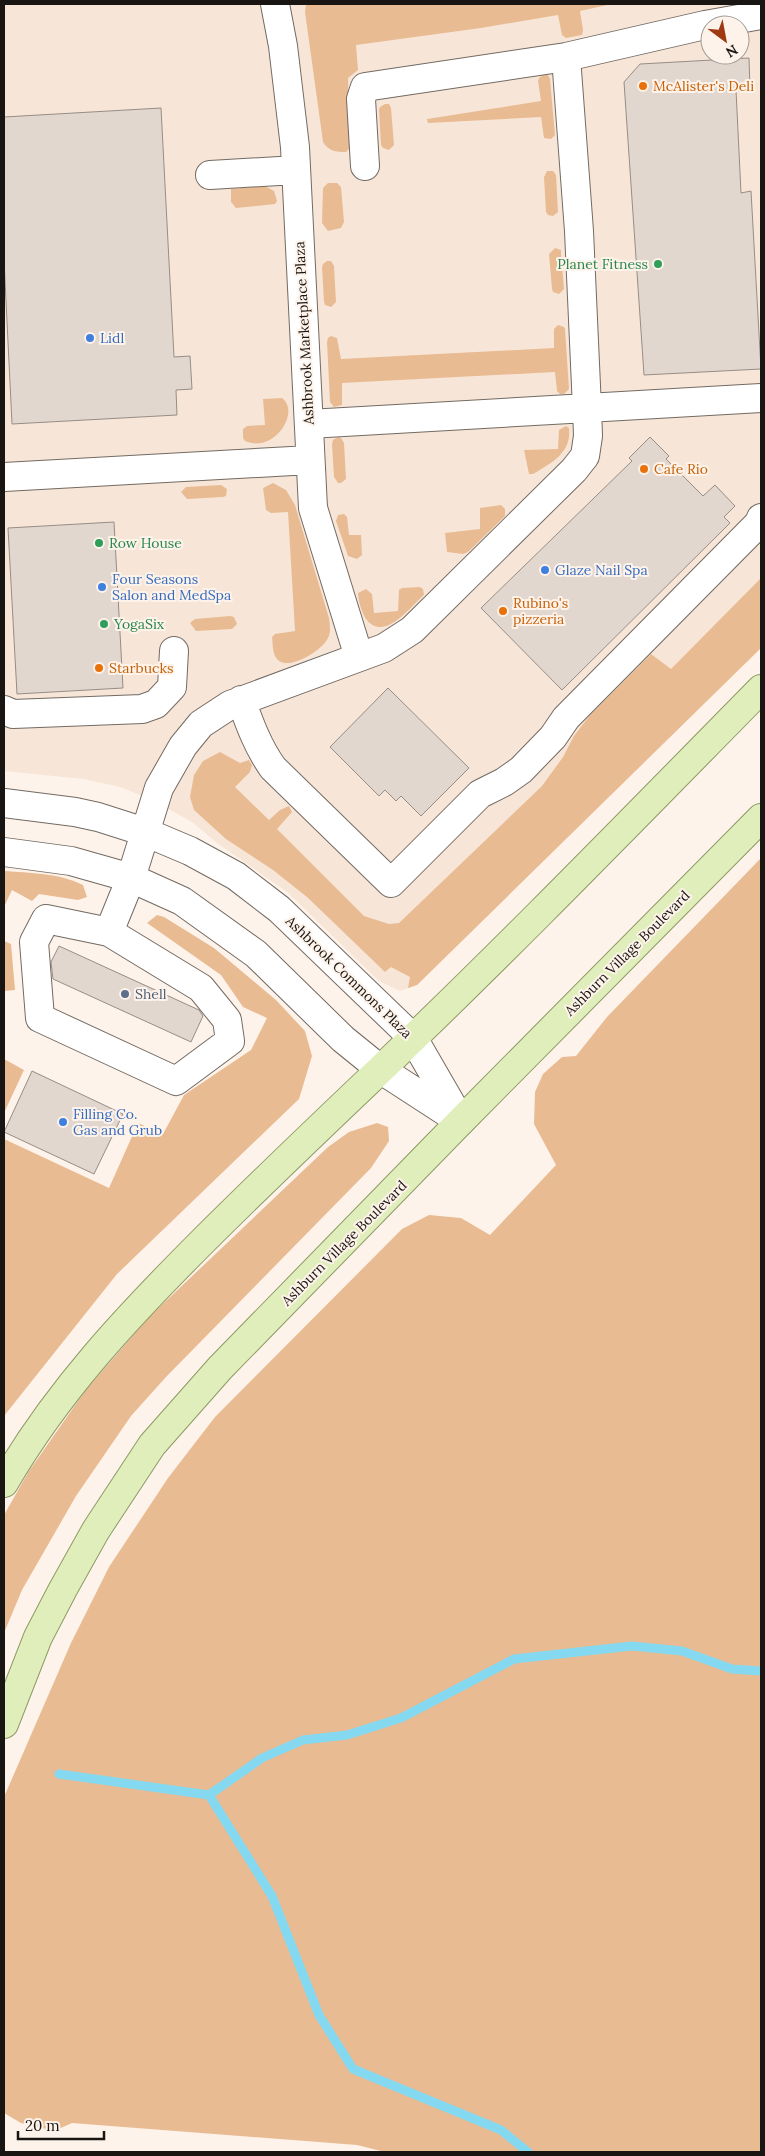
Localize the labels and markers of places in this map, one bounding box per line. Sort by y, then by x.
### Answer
place label: McAlister's Deli [653,77,754,95]
marker: McAlister's Deli [637,80,649,92]
place label: Planet Fitness [557,255,648,273]
marker: Planet Fitness [652,258,664,270]
place label: Lidl [100,329,124,347]
marker: Lidl [84,332,96,344]
place label: Cafe Rio [654,460,708,478]
marker: Cafe Rio [638,463,650,475]
place label: Row House [109,534,182,552]
marker: Row House [93,537,105,549]
place label: Glaze Nail Spa [555,561,648,579]
marker: Glaze Nail Spa [539,564,551,576]
place label: Four Seasons Salon and MedSpa [112,570,231,604]
marker: Four Seasons Salon and MedSpa [96,581,108,593]
place label: Rubino's pizzeria [513,594,568,628]
marker: Rubino's pizzeria [497,605,509,617]
place label: YogaSix [113,615,165,633]
marker: YogaSix [98,618,110,630]
place label: Starbucks [109,659,173,677]
marker: Starbucks [93,662,105,674]
place label: Shell [135,985,167,1003]
marker: Shell [119,988,131,1000]
place label: Filling Co. Gas and Grub [73,1105,162,1139]
marker: Filling Co. Gas and Grub [57,1116,69,1128]

